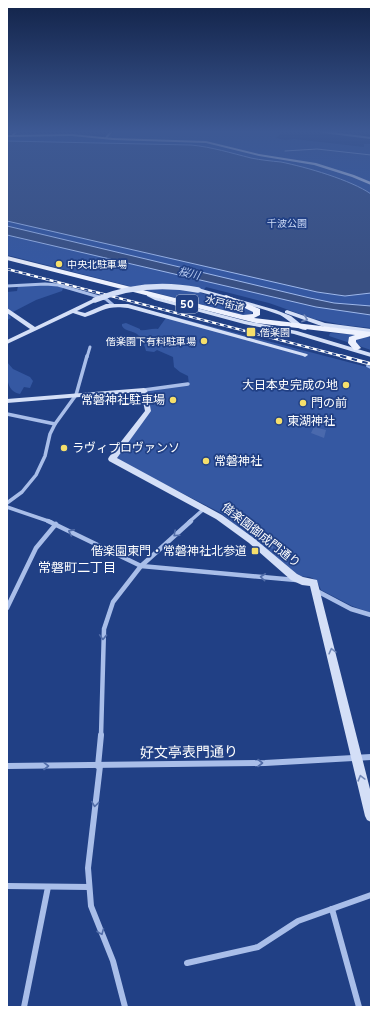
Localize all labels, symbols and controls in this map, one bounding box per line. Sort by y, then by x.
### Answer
park label: 千波公園 [267,218,307,231]
marker: 中央北駐車場 [54,259,64,269]
place label: 中央北駐車場 [67,259,127,272]
water label: 桜川 [176,265,202,283]
street label: 水戸街道 [204,293,246,316]
road number: 50 [176,295,198,313]
one-way arrow [302,315,309,323]
marker: 偕楽園 [245,326,257,338]
place label: 偕楽園 [259,327,290,340]
place label: 偕楽園下有料駐車場 [105,336,196,349]
marker: 偕楽園下有料駐車場 [199,336,209,346]
place label: 大日本史完成の地 [242,378,338,394]
marker: 大日本史完成の地 [341,380,351,390]
place label: 常磐神社駐車場 [81,393,165,409]
marker: 常磐神社駐車場 [168,395,178,405]
place label: 門の前 [311,396,347,412]
marker: 門の前 [298,398,308,408]
place label: 東湖神社 [287,414,335,430]
marker: 東湖神社 [274,416,284,426]
place label: ラヴィプロヴァンソ [72,441,180,457]
marker: ラヴィプロヴァンソ [59,443,69,453]
place label: 常磐神社 [214,454,262,470]
marker: 常磐神社 [201,456,211,466]
street label: 偕楽園御成門通り [218,500,303,572]
one-way arrow [68,529,76,537]
one-way arrow [173,529,181,537]
place label: 偕楽園東門・常磐神社北参道 [91,544,247,560]
marker: 偕楽園東門・常磐神社北参道 [250,546,260,556]
district label: 常磐町二丁目 [38,561,116,577]
one-way arrow [260,572,266,581]
one-way arrow [99,634,108,640]
one-way arrow [328,648,336,654]
street label: 好文亭表門通り [140,744,238,763]
one-way arrow [257,759,263,767]
one-way arrow [43,762,49,770]
one-way arrow [357,775,366,782]
one-way arrow [91,801,100,807]
one-way arrow [96,928,104,935]

